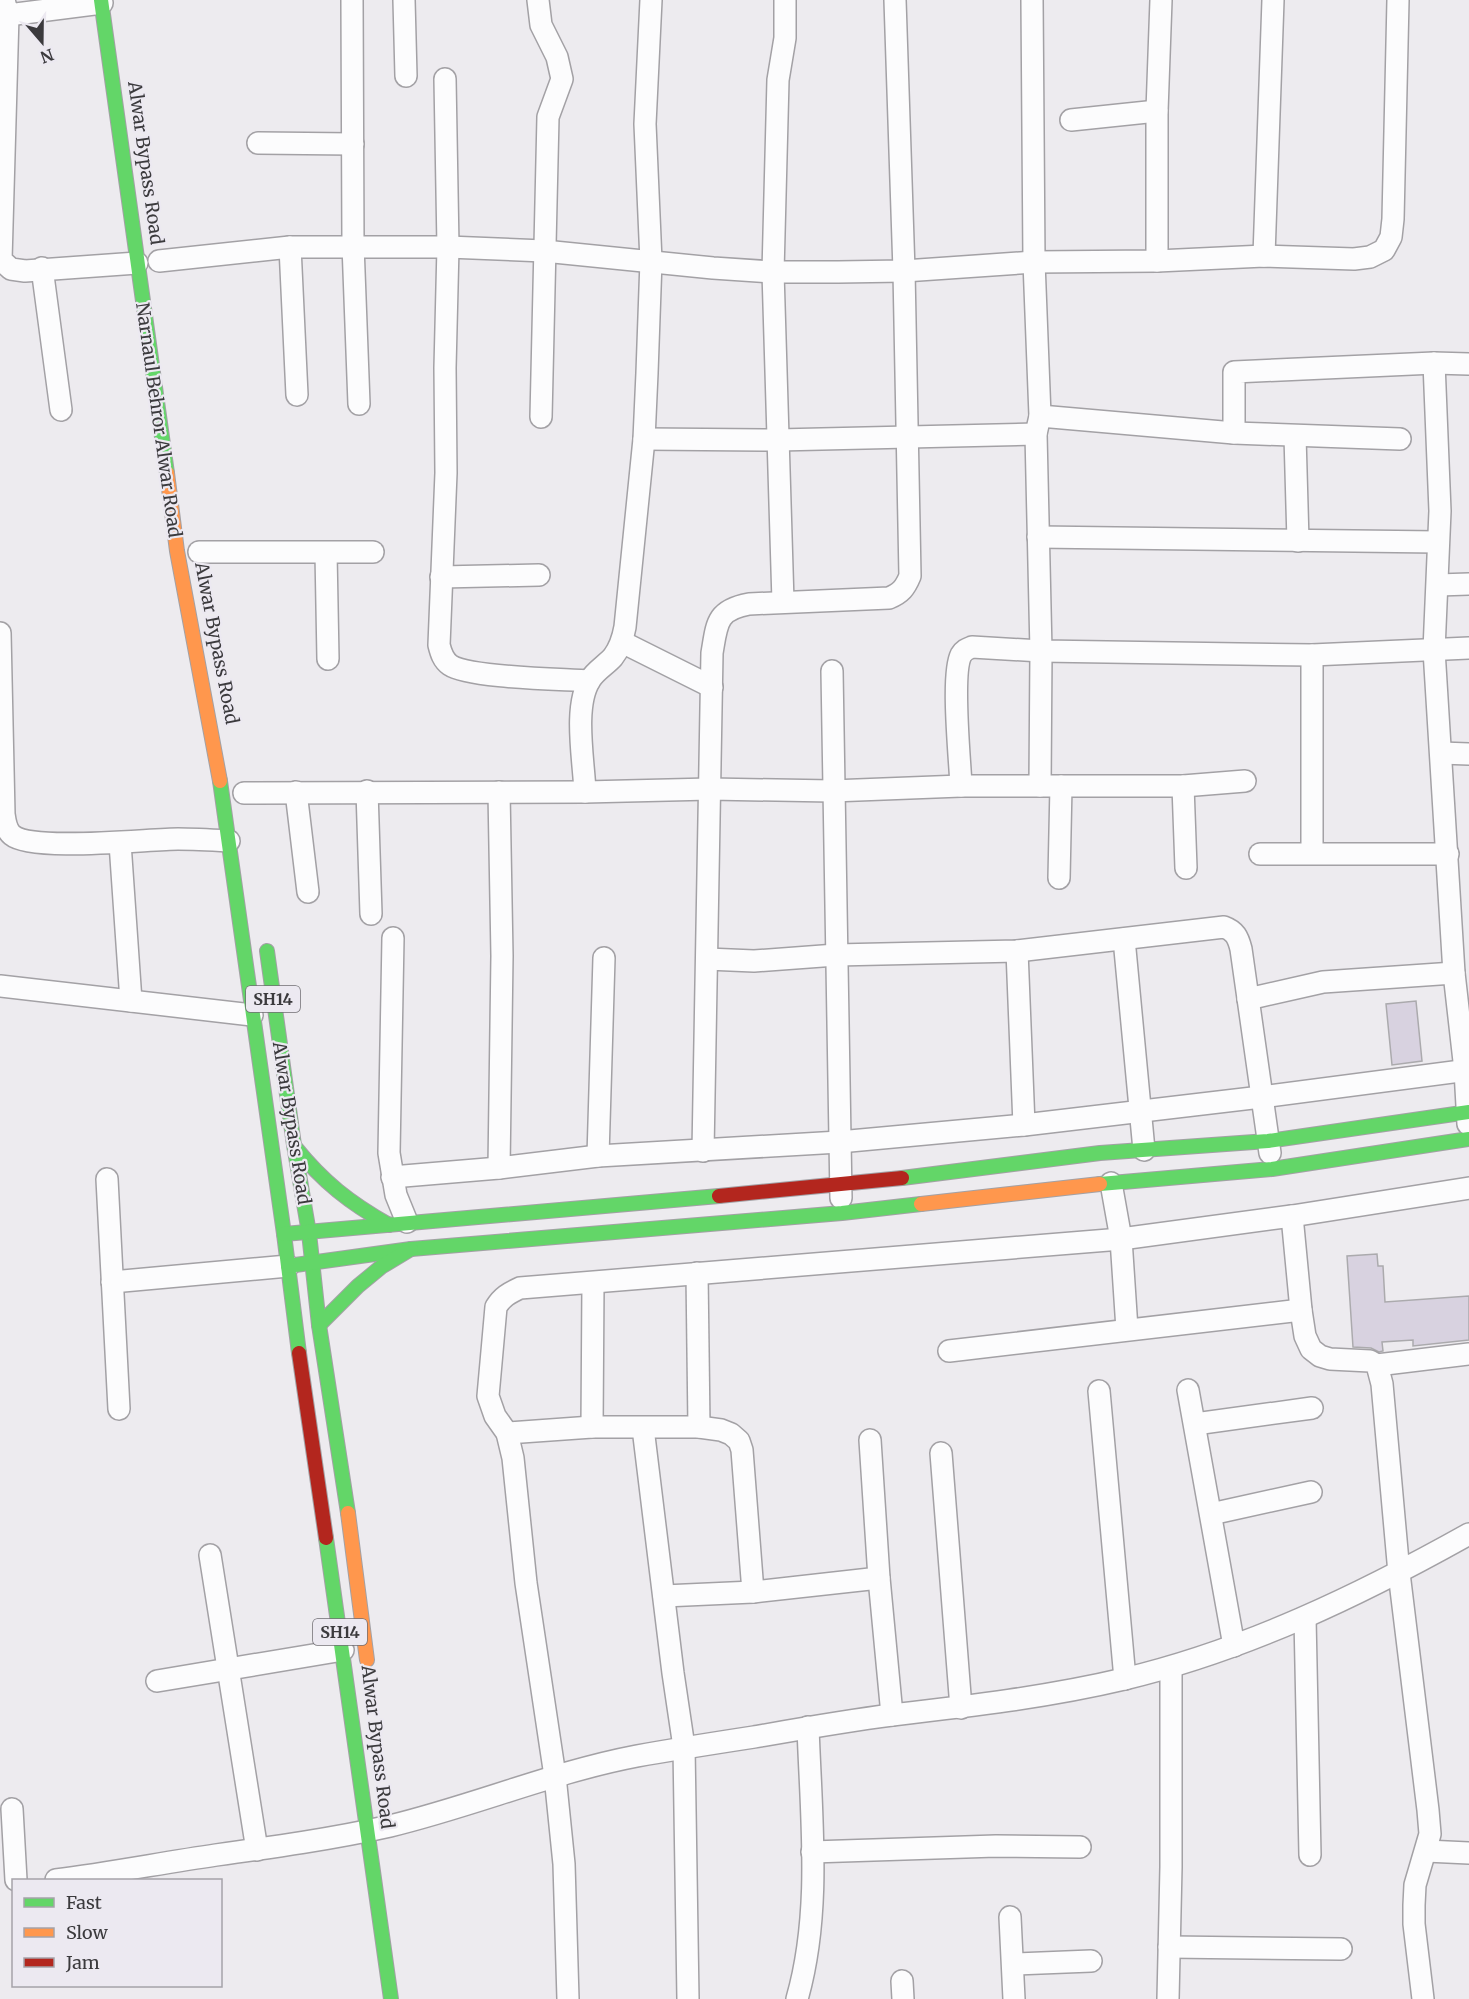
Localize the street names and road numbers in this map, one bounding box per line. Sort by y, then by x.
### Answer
street label: Alwar Bypass Road [123,79,169,246]
street label: Narnaul Behror Alwar Road [131,301,187,539]
street label: Alwar Bypass Road [190,559,244,726]
road number: SH14 [246,986,300,1012]
street label: Alwar Bypass Road [268,1039,316,1206]
road number: SH14 [313,1619,367,1645]
street label: Alwar Bypass Road [356,1663,399,1830]

